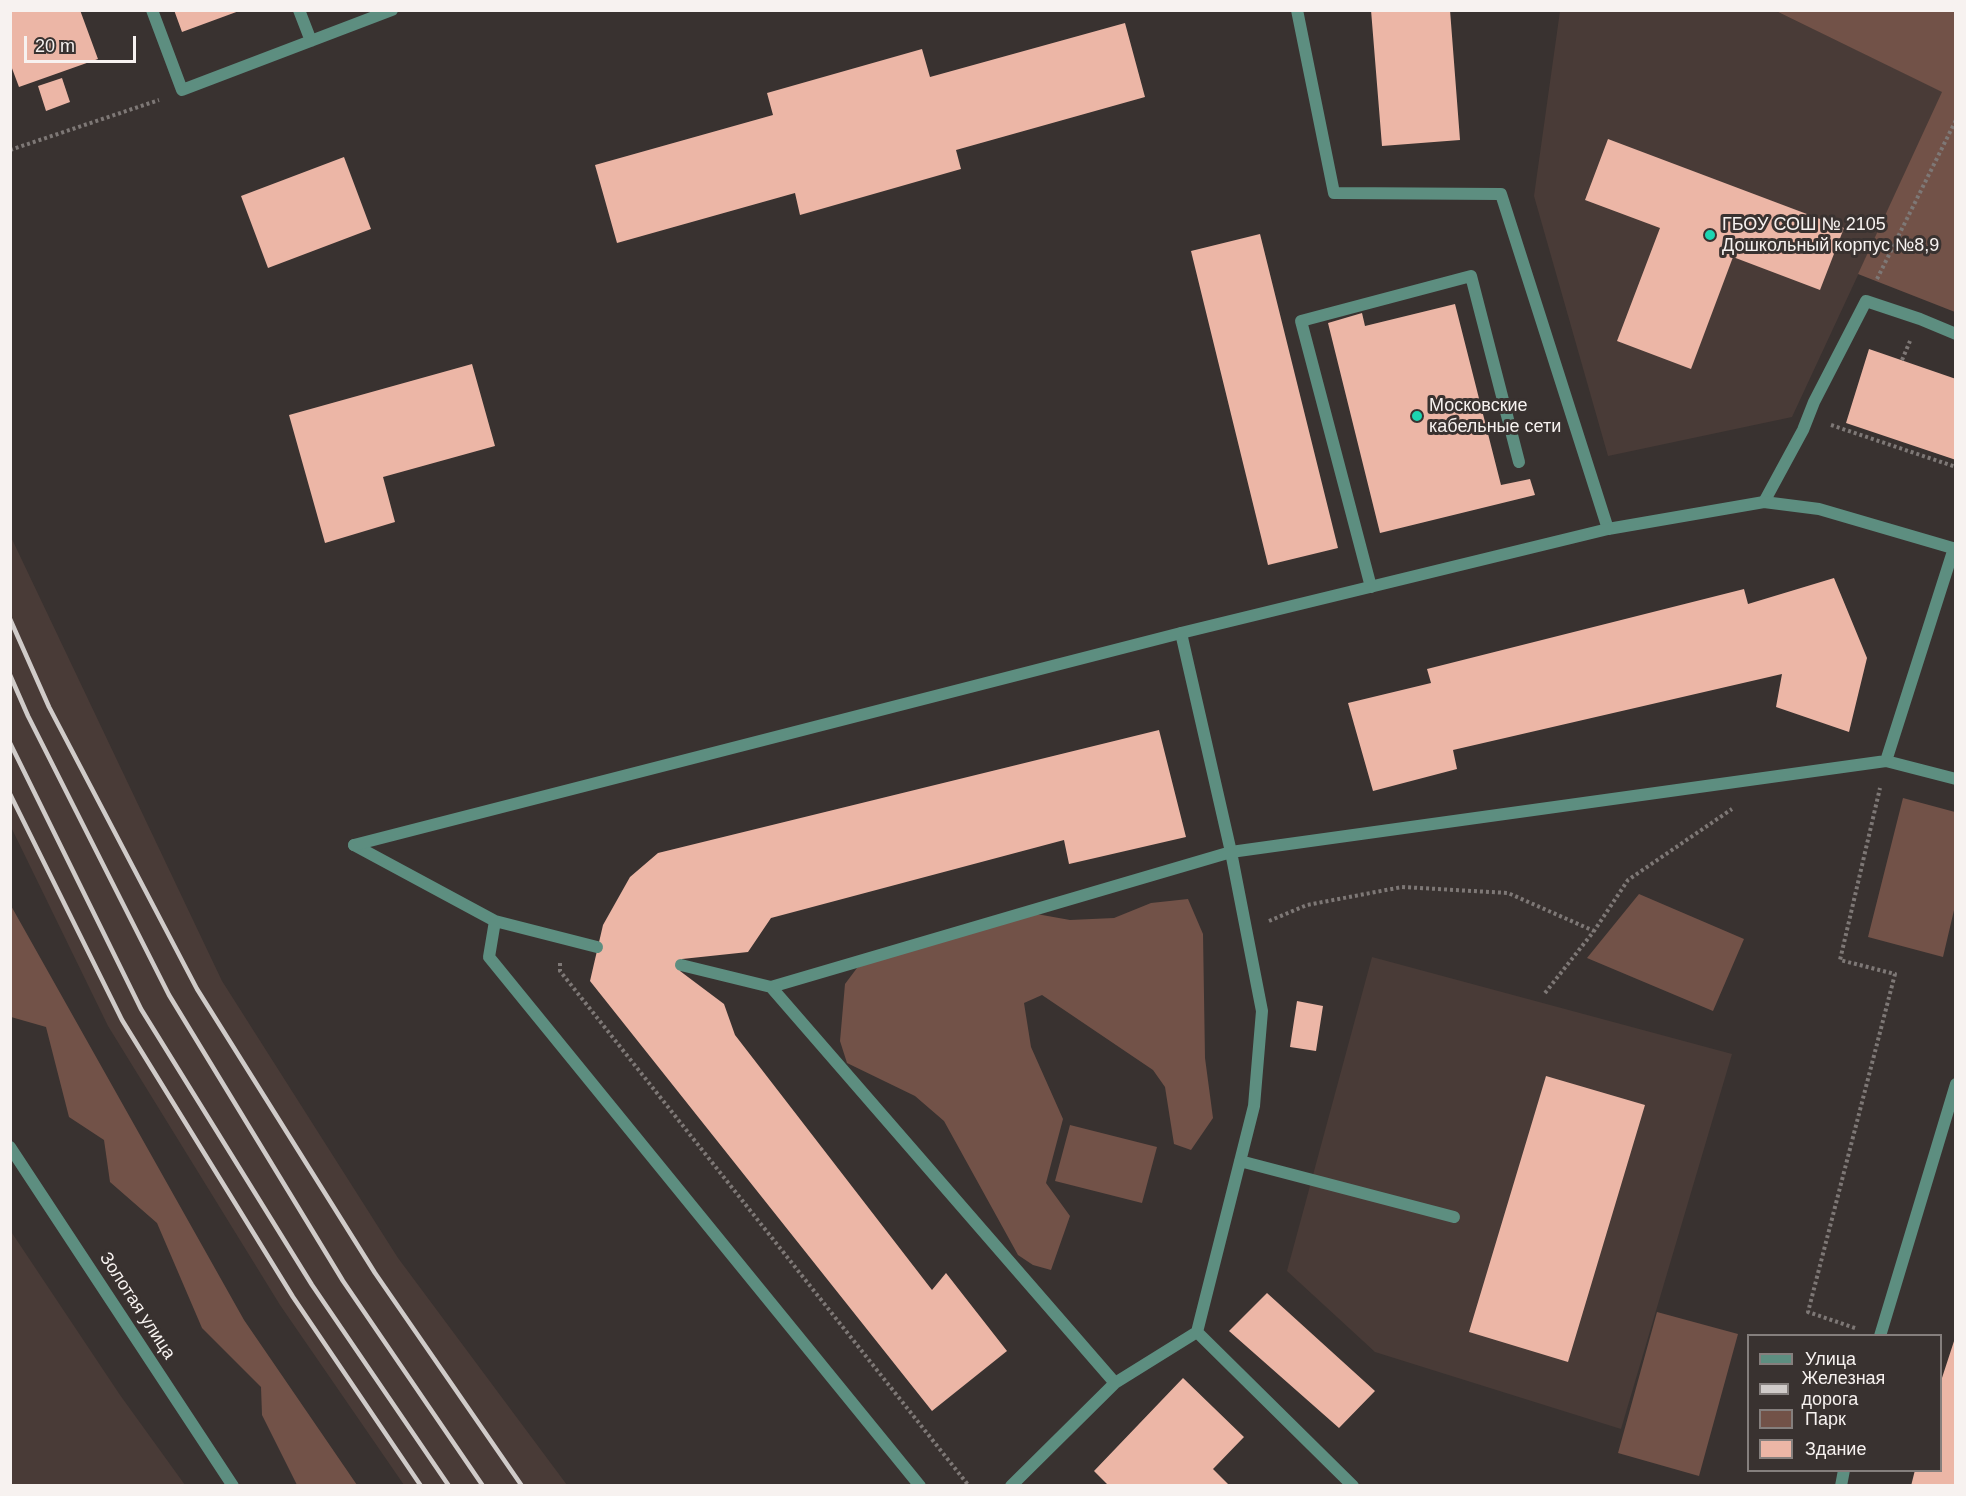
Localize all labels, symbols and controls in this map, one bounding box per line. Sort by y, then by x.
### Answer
scale bar [27,24,140,62]
text: 20 m [35,36,75,56]
place label: ГБОУ СОШ № 2105 Дошкольный корпус №8,9 [1722,214,1939,256]
marker: ГБОУ СОШ № 2105 Дошкольный корпус №8,9 [1703,228,1717,242]
place label: Московские кабельные сети [1429,395,1561,438]
marker: Московские кабельные сети [1410,409,1424,423]
street label: Золотая улица [94,1249,180,1363]
legend [1747,1334,1942,1472]
text: Улица [1805,1349,1856,1369]
text: Железная дорога [1801,1368,1885,1409]
text: Парк [1805,1409,1846,1429]
text: Здание [1805,1439,1866,1459]

